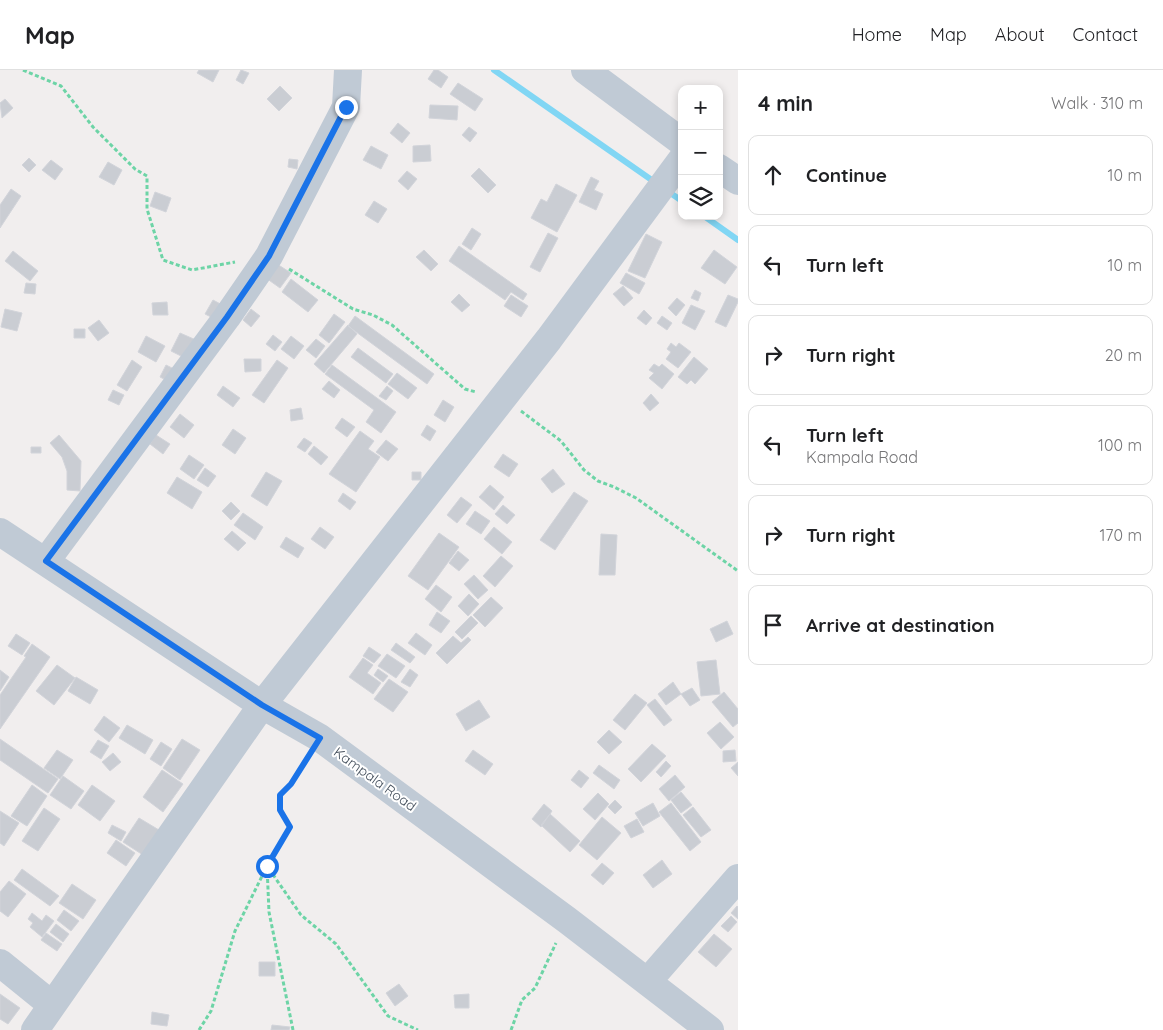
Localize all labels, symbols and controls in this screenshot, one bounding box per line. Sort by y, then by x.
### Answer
text: Map [25,20,75,50]
text: Home [852,23,902,46]
text: Map [930,23,967,46]
text: About [995,23,1045,46]
text: Contact [1073,23,1138,46]
map controls [678,85,723,220]
button: + [678,85,723,130]
text: 4 min [758,90,813,116]
text: Walk · 310 m [1051,93,1143,113]
route end [335,96,358,119]
button: − [678,130,723,175]
icon: ahead [759,161,787,189]
text: Continue [806,163,887,187]
text: 10 m [1108,165,1142,185]
button: layers [678,175,723,220]
icon: left [759,251,787,279]
text: Turn left [806,253,884,277]
text: 10 m [1108,255,1142,275]
icon: right [759,341,787,369]
text: Turn right [806,343,895,367]
text: 20 m [1105,345,1142,365]
text: Turn left [806,423,884,447]
icon: left [759,431,787,459]
text: 100 m [1098,435,1142,455]
text: Kampala Road [806,447,918,467]
icon: right [759,521,787,549]
text: Turn right [806,523,895,547]
text: 170 m [1099,525,1142,545]
icon: arrive [759,611,787,639]
text: Arrive at destination [806,613,995,637]
street label: Kampala Road [330,743,420,815]
route start [256,855,279,878]

